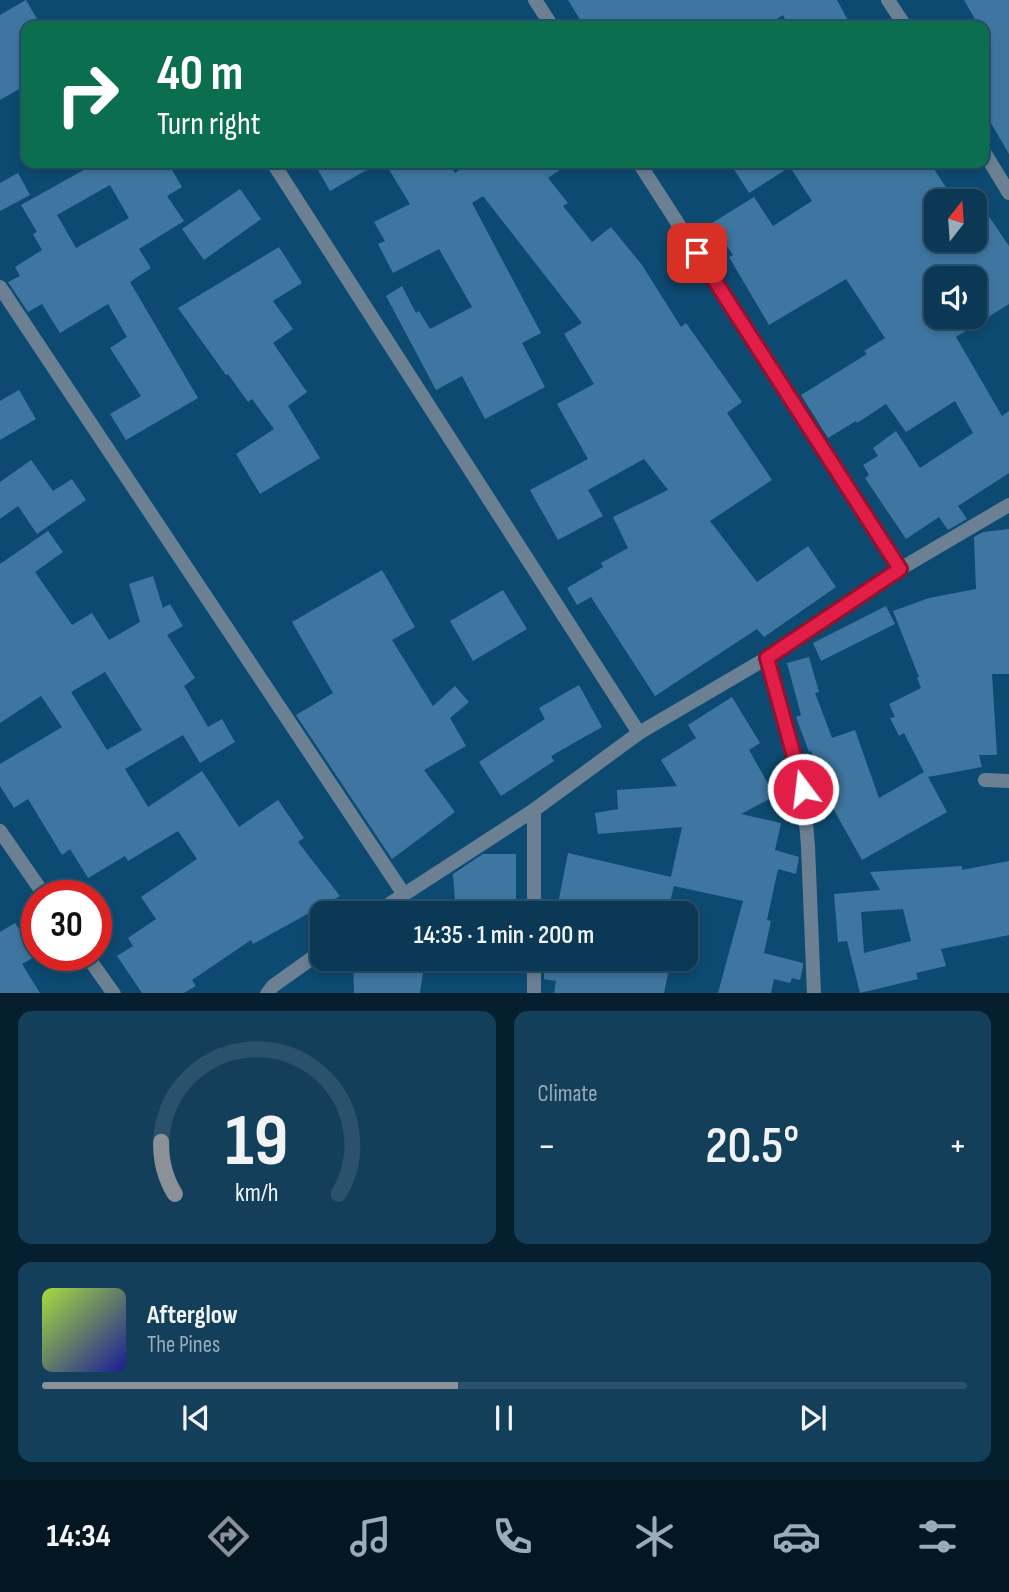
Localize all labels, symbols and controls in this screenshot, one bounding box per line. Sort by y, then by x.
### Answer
text: 40 m [157,45,243,104]
icon: right [42,49,133,140]
text: Turn right [157,105,261,144]
north arrow [924,189,987,252]
map controls [924,189,987,329]
pin [667,223,727,283]
icon: arrive [678,234,716,272]
button: sound [924,266,987,329]
position arrow [766,752,840,826]
speed limit sign: 30 [21,880,112,971]
text: 14:35 · 1 min · 200 m [414,920,594,951]
text: Climate [538,1080,597,1108]
text: 19 [225,1098,288,1186]
text: 20.5° [705,1115,799,1178]
text: − [538,1124,556,1169]
text: + [948,1124,967,1169]
text: km/h [235,1177,278,1208]
text: Afterglow [147,1300,238,1331]
text: The Pines [147,1331,220,1359]
icon: previous [177,1399,215,1437]
icon: pause [485,1399,523,1437]
icon: next [794,1399,832,1437]
icon: directions [204,1512,253,1561]
icon: music [346,1512,395,1561]
icon: phone [488,1512,537,1561]
icon: climate [630,1512,679,1561]
icon: car [772,1512,821,1561]
icon: filters [913,1512,962,1561]
text: 14:34 [46,1517,111,1556]

